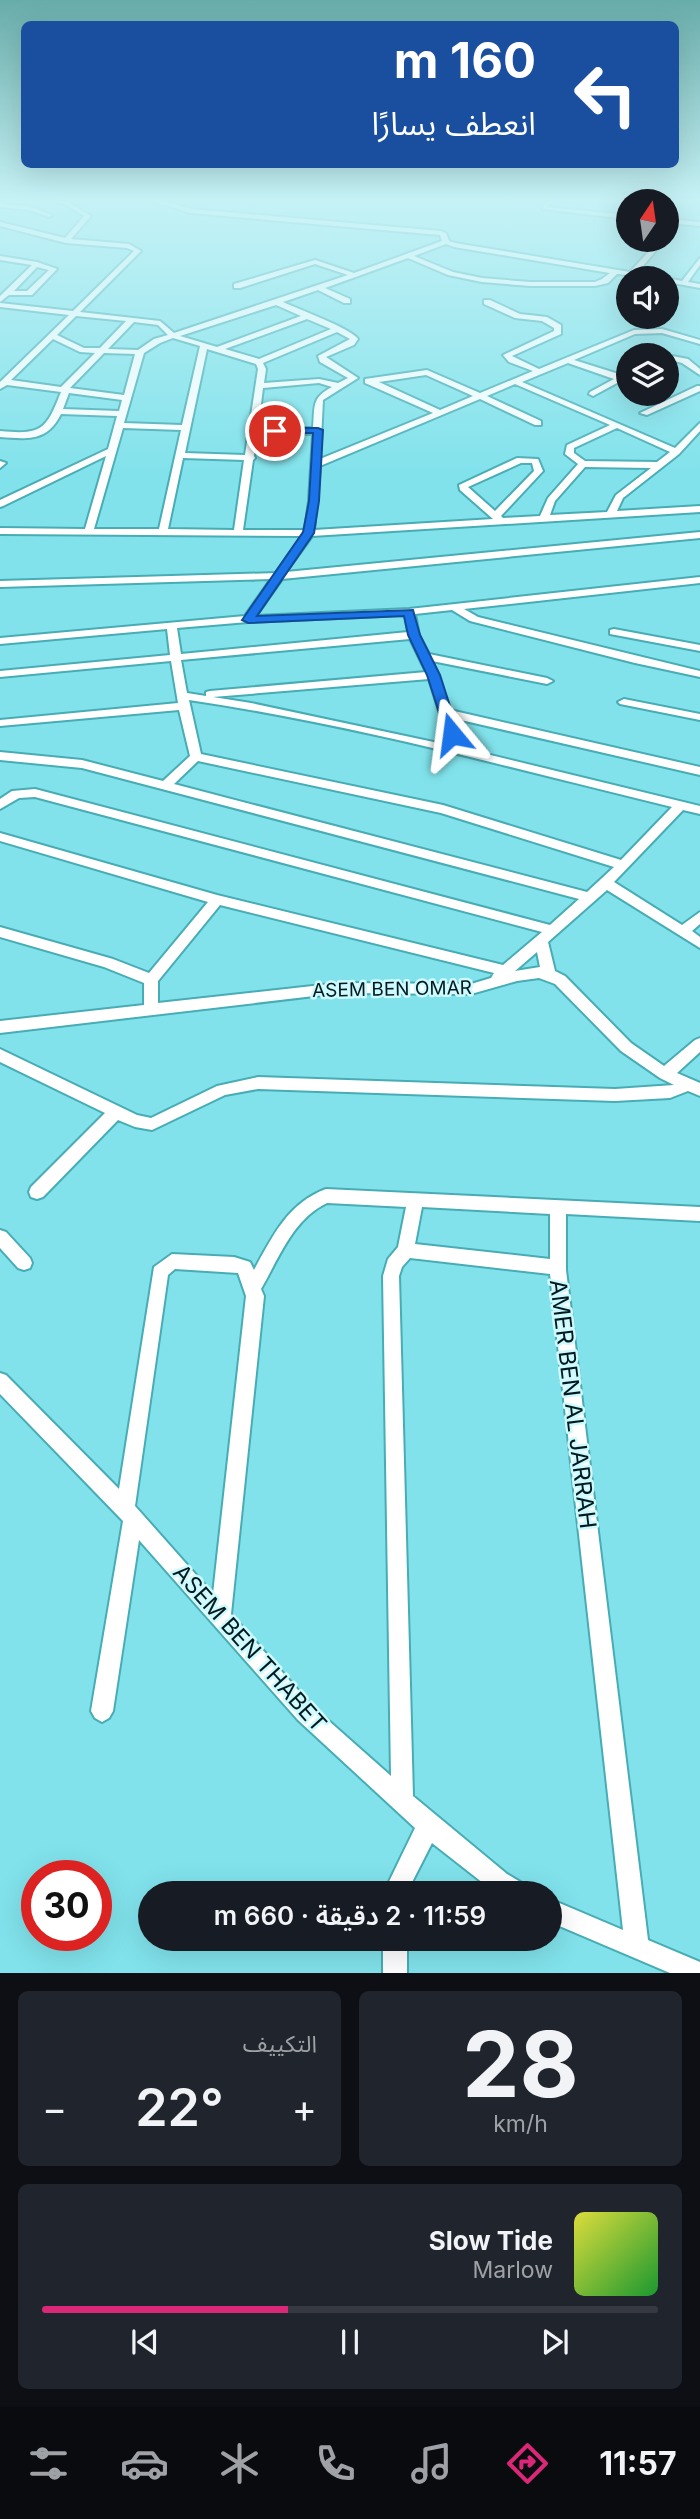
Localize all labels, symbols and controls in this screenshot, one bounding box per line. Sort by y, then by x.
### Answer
text: 160 m [394,31,536,90]
icon: left [560,49,651,140]
text: انعطف يسارًا [372,104,536,143]
north arrow [616,189,679,252]
map controls [616,189,679,406]
button: sound [616,266,679,329]
button: layers [616,343,679,406]
pin [245,401,305,461]
icon: arrive [256,412,294,450]
position arrow [415,697,489,771]
street label: ASEM BEN OMAR [312,976,472,1002]
street label: AMER BEN AL JARRAH [544,1278,602,1530]
street label: ASEM BEN THABET [167,1558,333,1738]
speed limit sign: 30 [21,1860,112,1951]
text: 11:59 · 2 دقيقة · 660 m [214,1900,486,1931]
text: 28 [462,2009,579,2119]
text: التكييف [243,2030,317,2058]
text: 22° [135,2076,224,2139]
text: − [42,2085,67,2131]
text: + [292,2085,317,2131]
text: km/h [493,2110,548,2138]
text: Slow Tide [429,2225,553,2256]
text: Marlow [473,2256,553,2284]
icon: previous [126,2323,164,2361]
icon: pause [331,2323,369,2361]
icon: next [536,2323,574,2361]
icon: filters [24,2439,73,2488]
icon: car [120,2439,169,2488]
icon: climate [215,2439,264,2488]
icon: phone [311,2439,360,2488]
icon: music [407,2439,456,2488]
icon: directions [503,2439,552,2488]
text: 11:57 [599,2444,677,2483]

